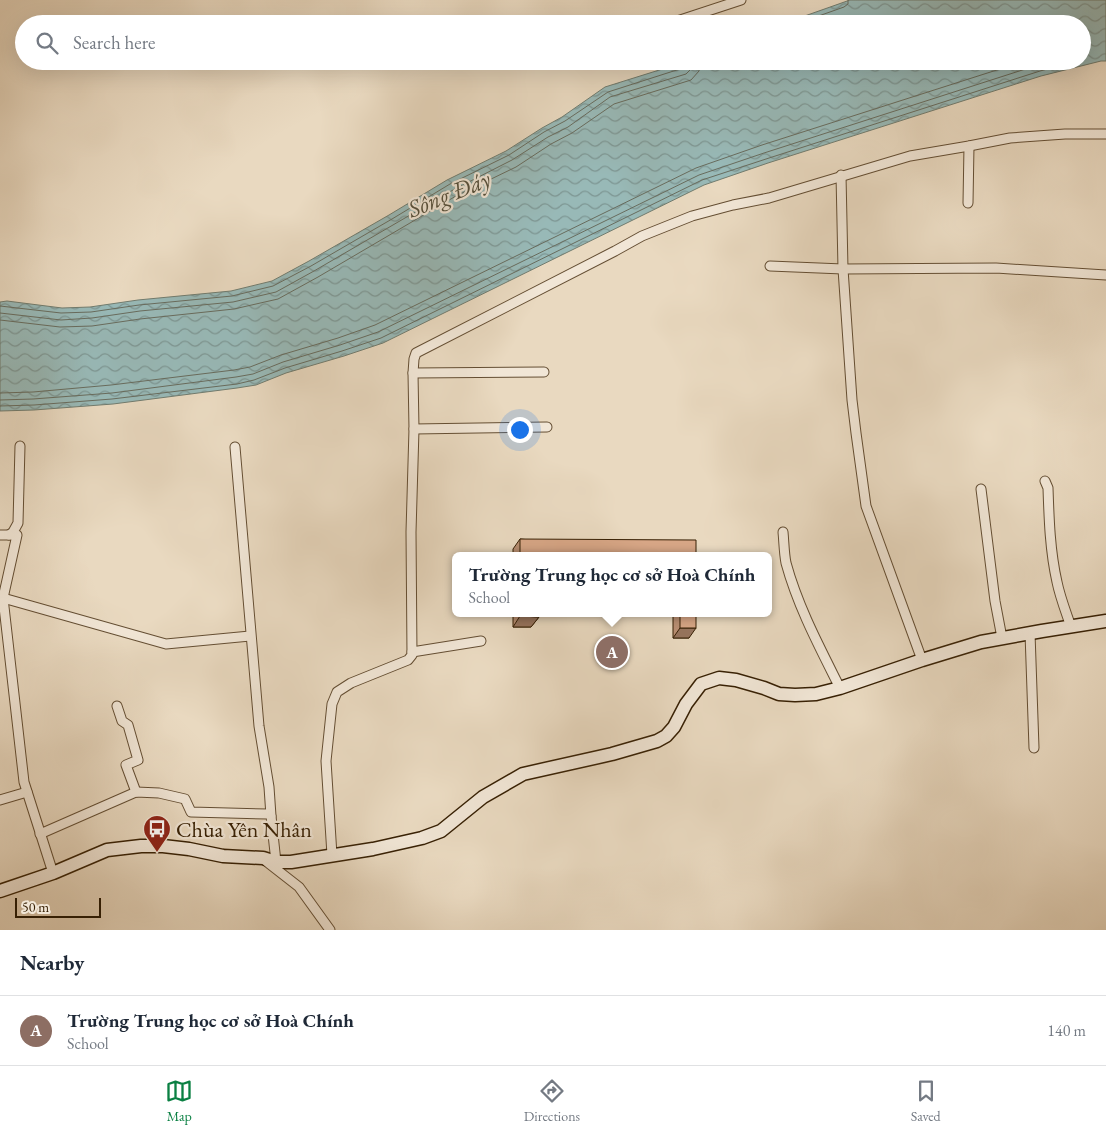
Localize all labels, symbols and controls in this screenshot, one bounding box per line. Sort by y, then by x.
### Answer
search box [15,15,1091,70]
icon: search [33,29,61,57]
text: Search here [73,30,155,55]
water label: Sông Đáy [402,163,495,225]
your location [507,417,533,443]
popup [452,552,772,617]
text: Trường Trung học cơ sở Hoà Chính [469,562,755,587]
text: School [469,587,510,608]
pin: A [596,633,628,671]
bus stop icon: Chùa Yên Nhân [142,814,172,853]
place label: Chùa Yên Nhân [176,815,312,844]
scale bar [15,895,101,918]
text: 50 m [22,898,49,916]
text: Nearby [20,949,84,976]
text: Trường Trung học cơ sở Hoà Chính [67,1008,354,1033]
text: A [30,1020,42,1041]
text: 140 m [1047,1020,1086,1041]
text: School [67,1033,109,1054]
tab: Map [165,1077,193,1125]
tab: Directions [524,1077,580,1125]
tab: Saved [911,1077,941,1125]

